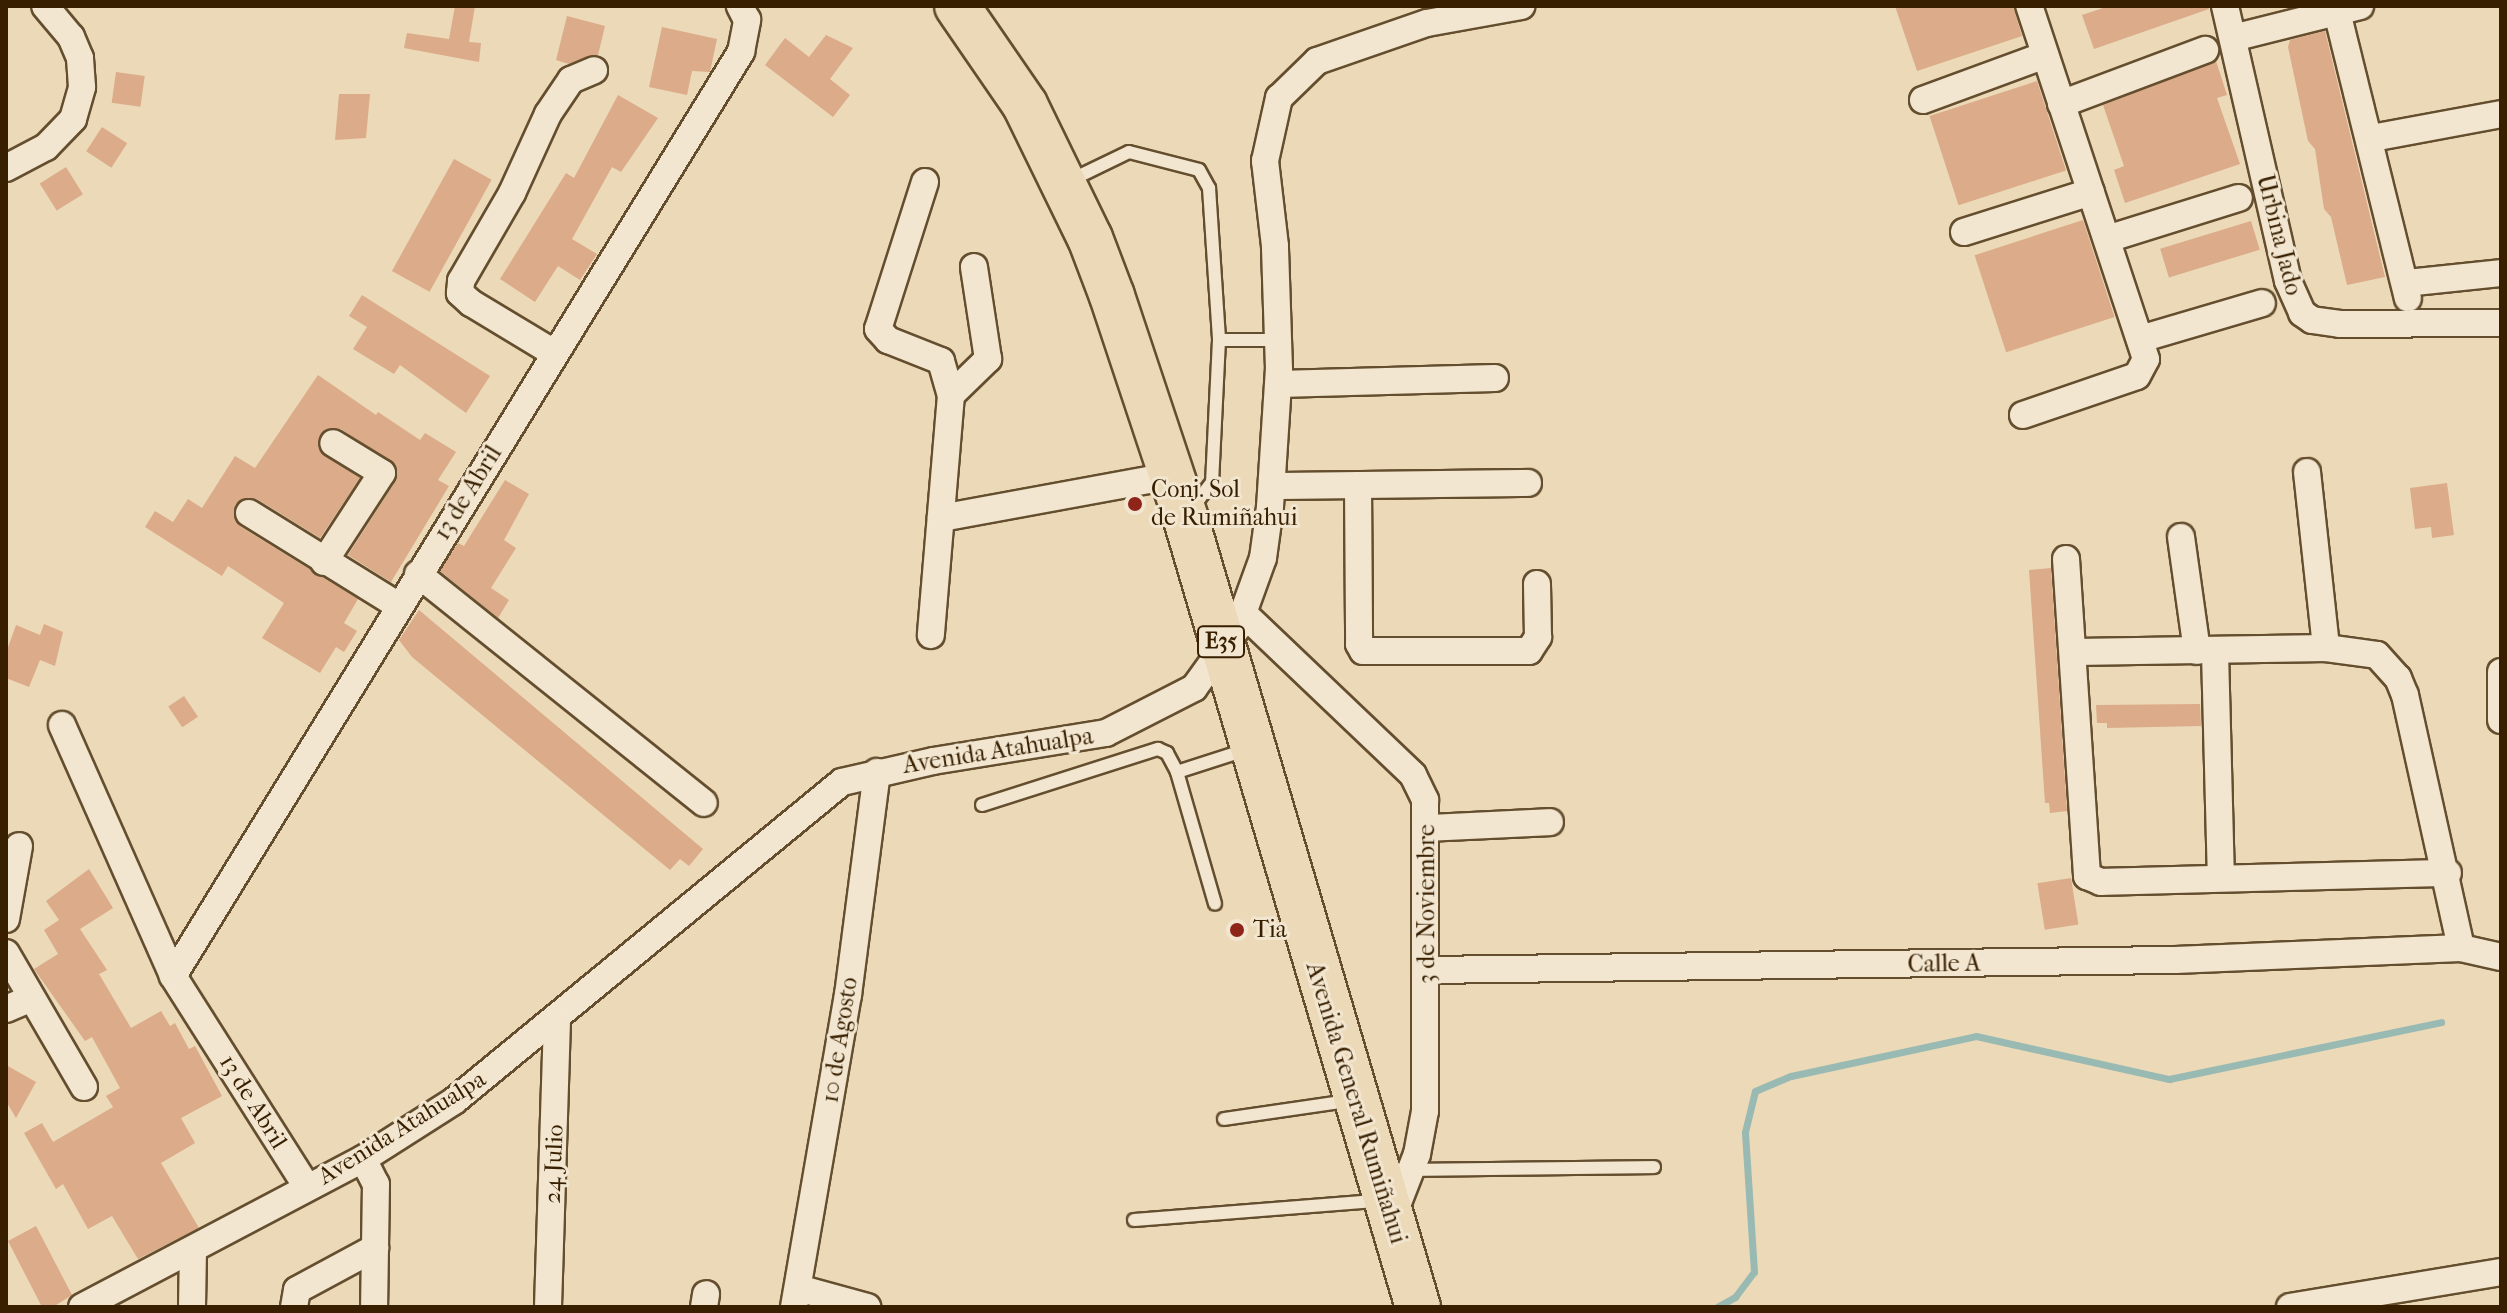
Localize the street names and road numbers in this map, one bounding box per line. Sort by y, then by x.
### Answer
street label: Urbina Jado [2250,172,2308,298]
street label: 13 de Abril [428,441,508,545]
road number: E35 [1197,624,1245,660]
street label: Avenida Atahualpa [901,722,1095,780]
street label: 3 de Noviembre [1413,824,1441,984]
street label: Calle A [1907,949,1981,979]
street label: Avenida General Rumiñahui [1299,959,1413,1247]
street label: 10 de Agosto [816,975,864,1105]
street label: 13 de Abril [213,1050,293,1154]
street label: Avenida Atahualpa [313,1065,491,1191]
street label: 24 Julio [538,1124,570,1204]

